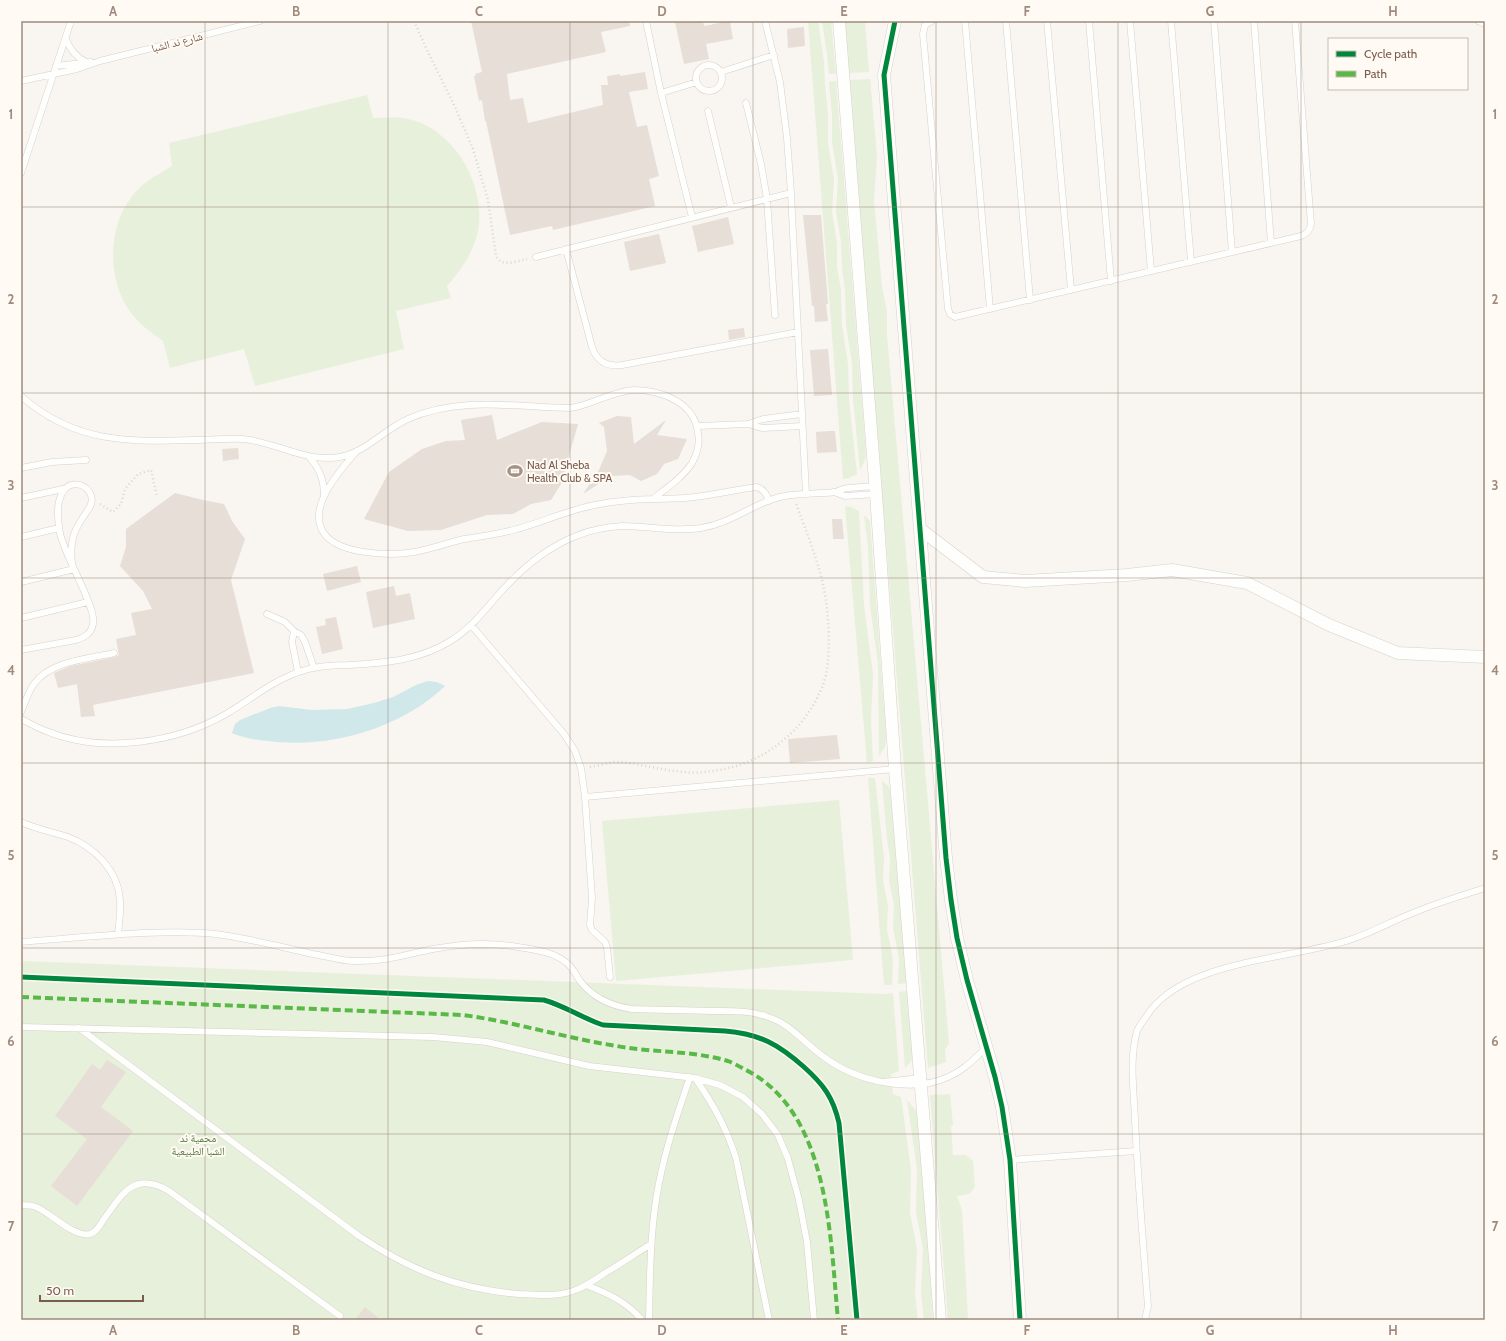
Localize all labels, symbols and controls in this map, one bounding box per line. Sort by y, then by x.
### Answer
text: A [109,3,118,19]
text: B [292,3,300,19]
text: C [475,3,483,19]
text: D [657,3,667,19]
text: E [840,3,848,19]
text: F [1024,3,1031,19]
text: G [1206,3,1215,19]
text: H [1388,3,1398,19]
street label: شارع ند الشبا [150,29,204,55]
legend [1328,38,1468,90]
text: Cycle path [1364,46,1417,61]
text: Path [1364,66,1387,81]
text: 1 [9,106,13,122]
text: 1 [1493,106,1497,122]
text: 2 [8,291,15,307]
text: 2 [1492,291,1499,307]
place label: Nad Al Sheba Health Club & SPA [527,458,612,485]
sports icon: Nad Al Sheba Health Club & SPA [506,462,524,480]
text: 3 [7,477,15,493]
text: 3 [1491,477,1499,493]
text: 4 [7,662,15,678]
text: 4 [1491,662,1499,678]
text: 5 [8,847,15,863]
text: 5 [1492,847,1499,863]
text: 6 [7,1033,15,1049]
text: 6 [1491,1033,1499,1049]
park label: محمية ند الشبا الطبيعية [171,1131,225,1158]
text: 7 [8,1218,15,1234]
text: 7 [1492,1218,1499,1234]
scale bar [40,1277,143,1303]
text: 50 m [46,1283,74,1298]
text: A [109,1322,118,1338]
text: B [292,1322,300,1338]
text: C [475,1322,483,1338]
text: D [657,1322,667,1338]
text: E [840,1322,848,1338]
text: F [1024,1322,1031,1338]
text: G [1206,1322,1215,1338]
text: H [1388,1322,1398,1338]

